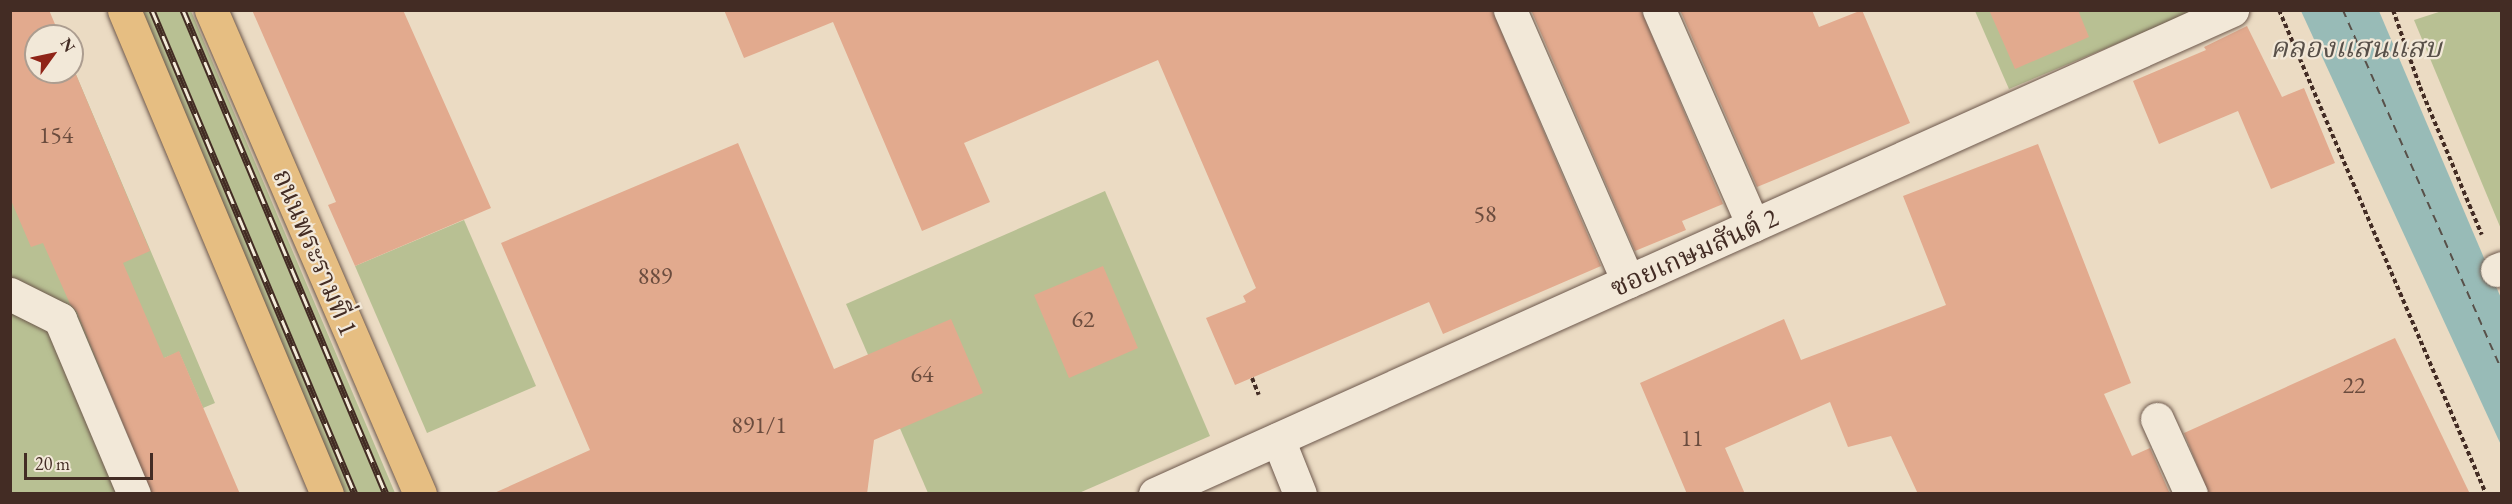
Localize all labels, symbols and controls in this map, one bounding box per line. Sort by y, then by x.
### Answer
north arrow [24,24,84,84]
water label: คลองแสนแสบ [2270,30,2442,64]
text: N [56,34,80,56]
house number: 154 [39,121,73,149]
street label: ถนนพระรามที่ 1 [266,164,366,340]
house number: 58 [1473,200,1497,228]
street label: ซอยเกษมสันต์ 2 [1605,201,1783,303]
house number: 889 [638,262,672,290]
house number: 62 [1071,305,1095,333]
house number: 64 [910,360,934,388]
house number: 22 [2342,371,2366,399]
house number: 891/1 [731,411,787,439]
house number: 11 [1680,424,1704,452]
scale bar [27,441,156,479]
text: 20 m [35,452,70,475]

